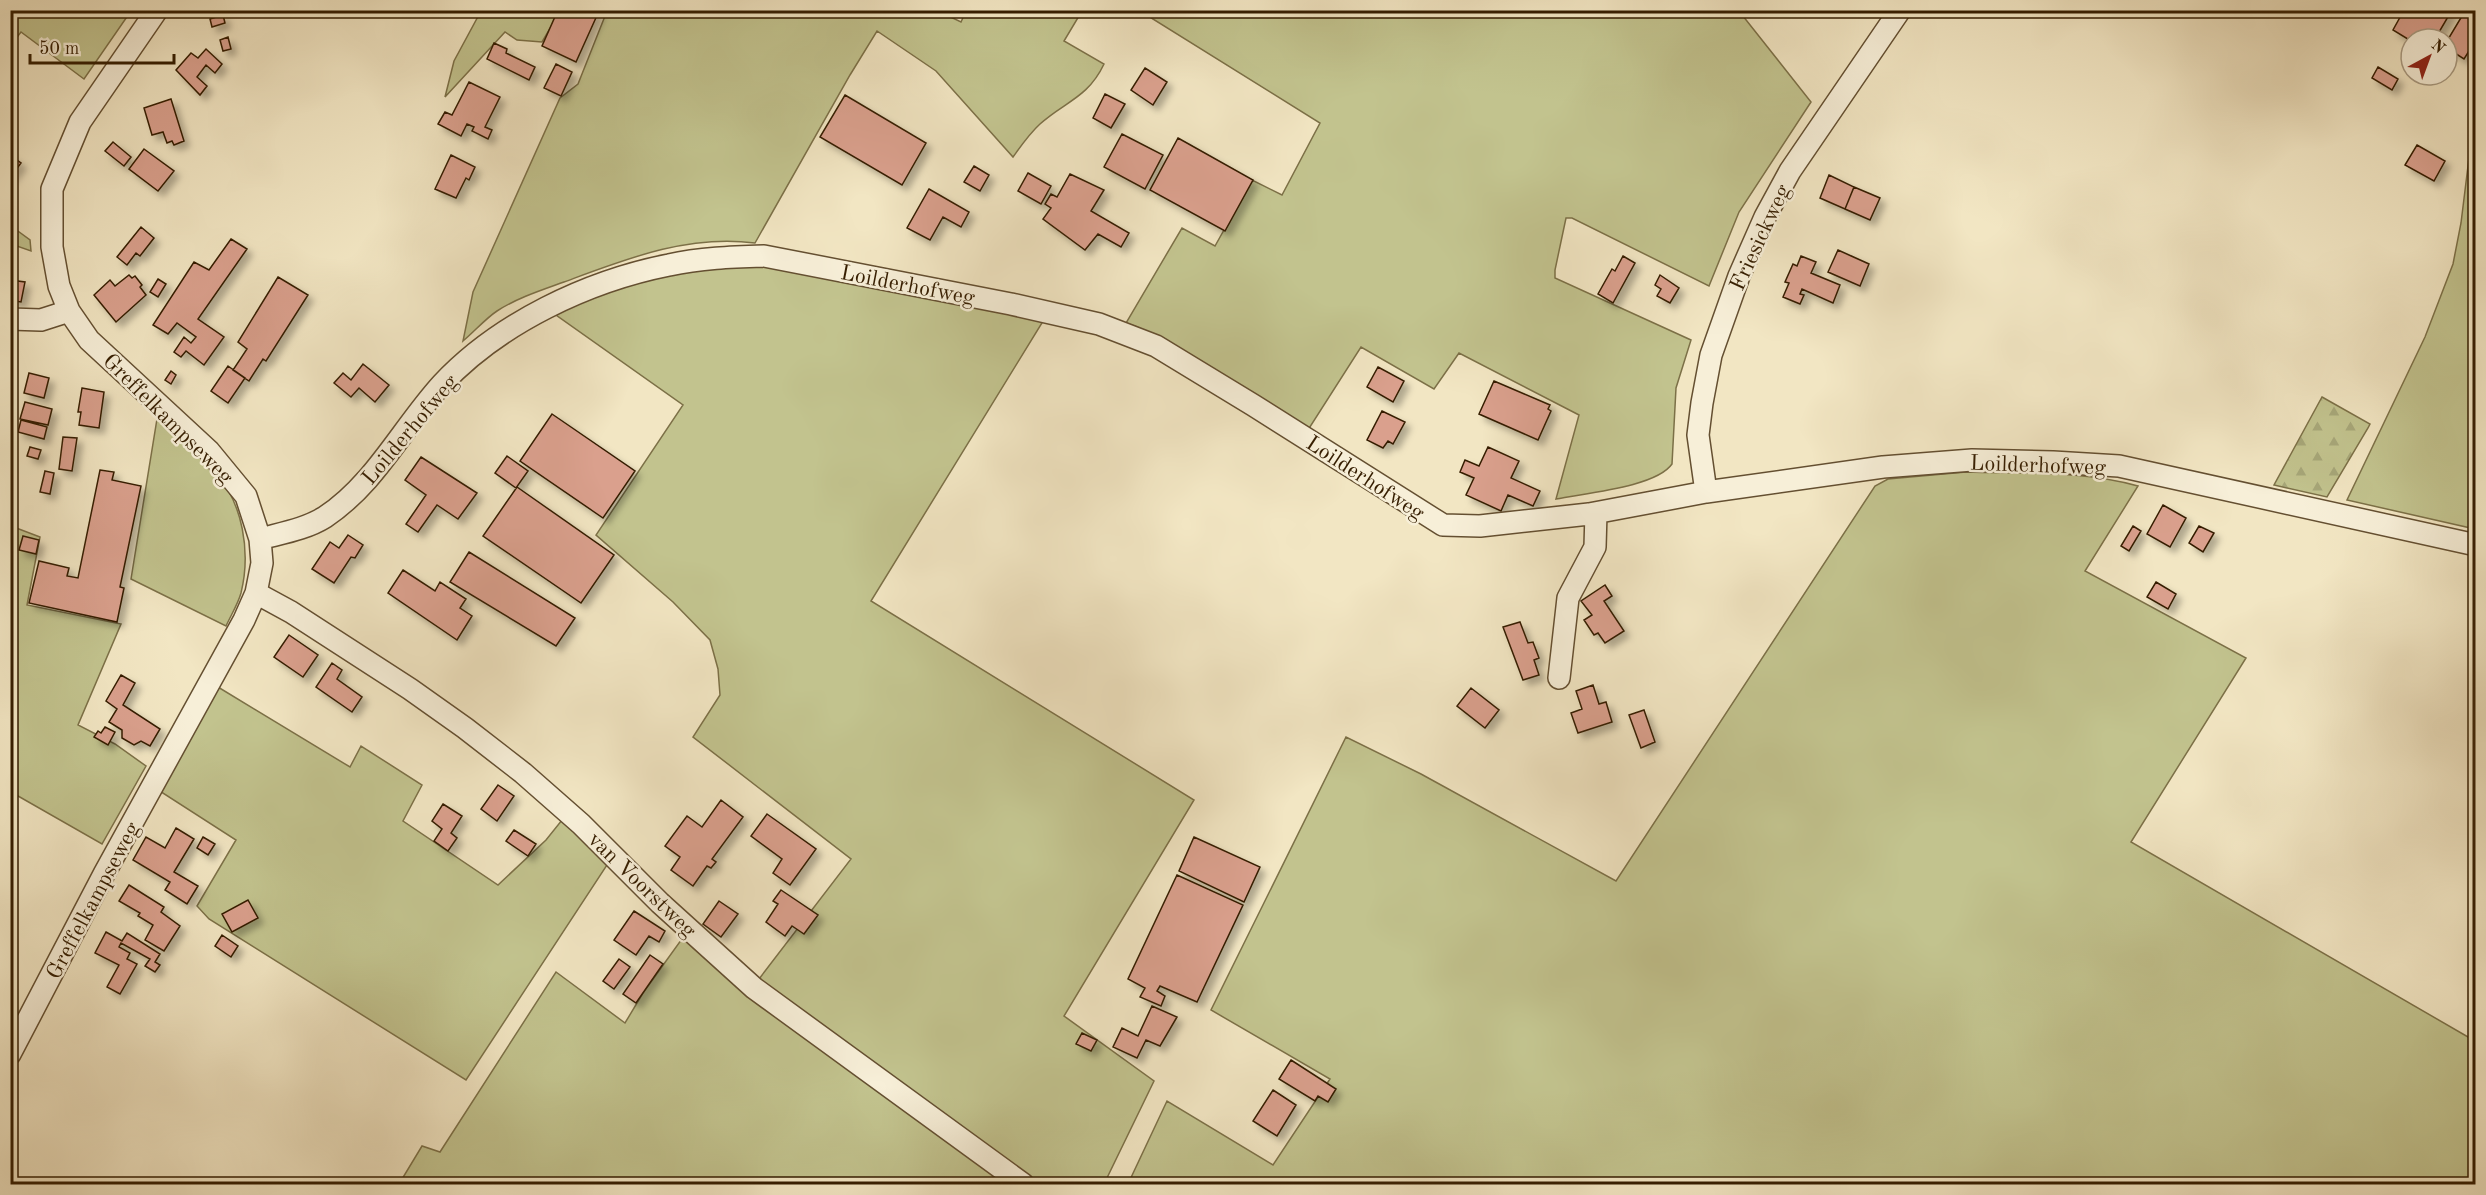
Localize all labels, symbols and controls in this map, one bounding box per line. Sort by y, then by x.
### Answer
scale bar [30,27,174,65]
north arrow [2399,27,2459,87]
text: N [2428,37,2448,58]
text: 50 m [39,40,79,58]
street label: Friesickweg [1727,181,1795,294]
street label: Loilderhofweg [839,262,977,310]
street label: Greffelkampseweg [98,350,237,489]
street label: Loilderhofweg [358,371,463,490]
street label: Loilderhofweg [1302,432,1428,525]
street label: Loilderhofweg [1969,453,2107,479]
street label: Greffelkampseweg [43,819,144,983]
street label: van Voorstweg [583,829,700,942]

